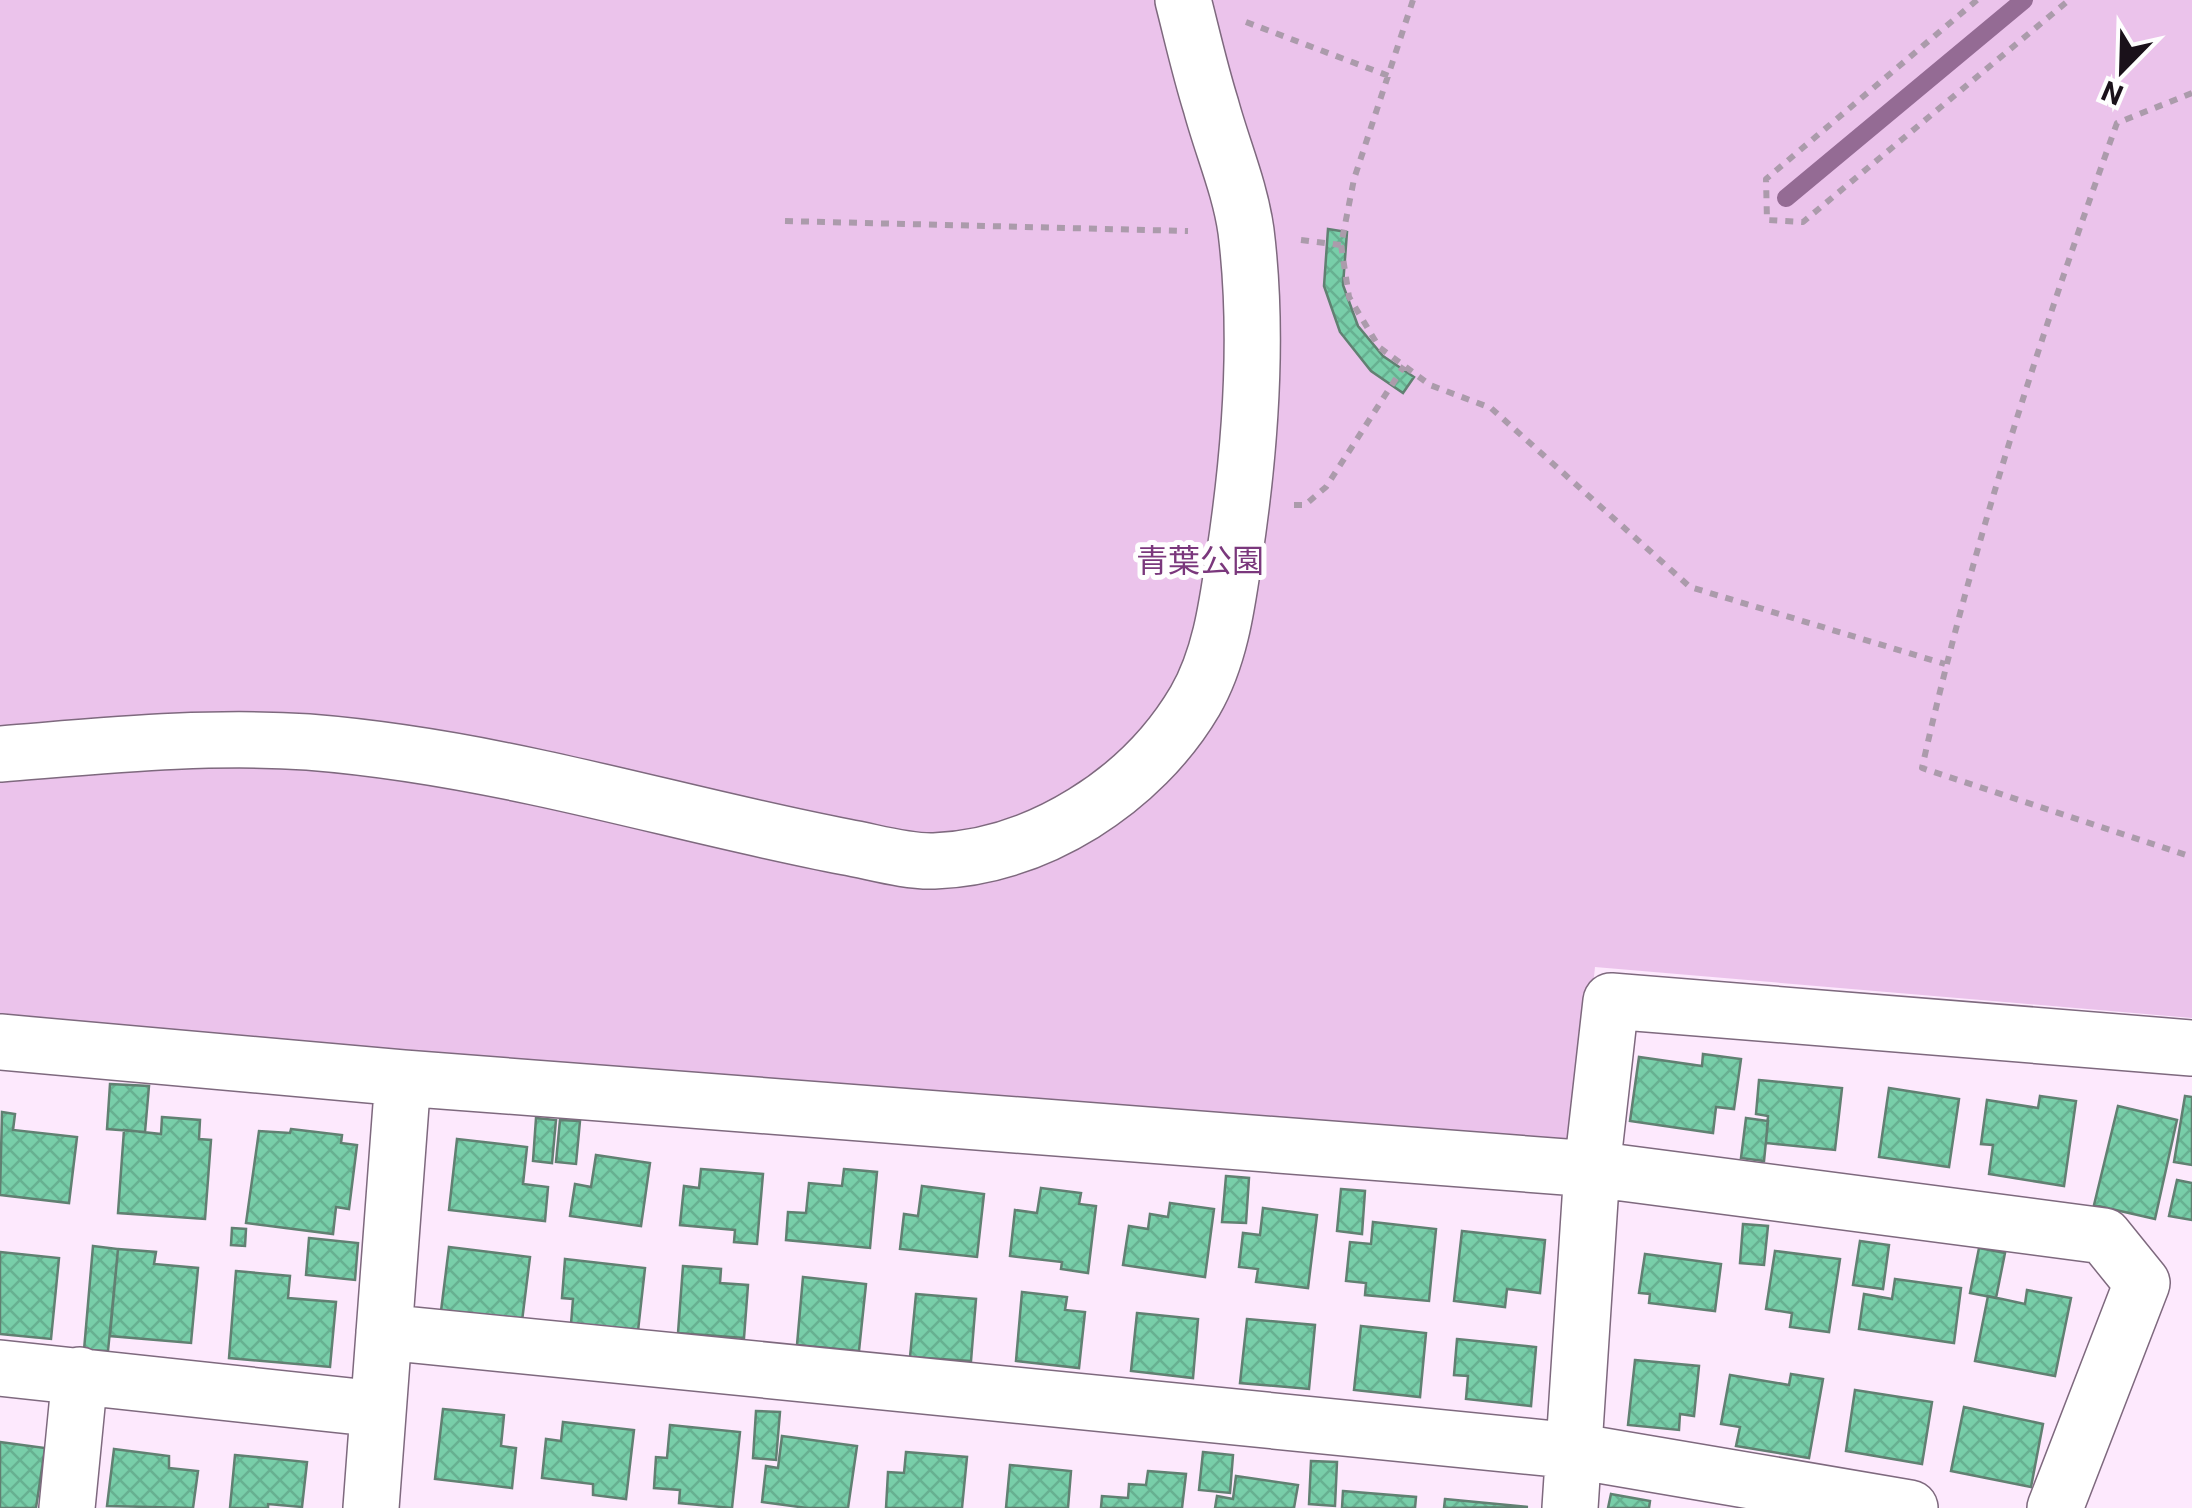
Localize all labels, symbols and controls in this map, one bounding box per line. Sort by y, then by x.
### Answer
north arrow [2072,20,2172,120]
text: N [2097,74,2128,112]
park label: 青葉公園 [1136,542,1264,580]

